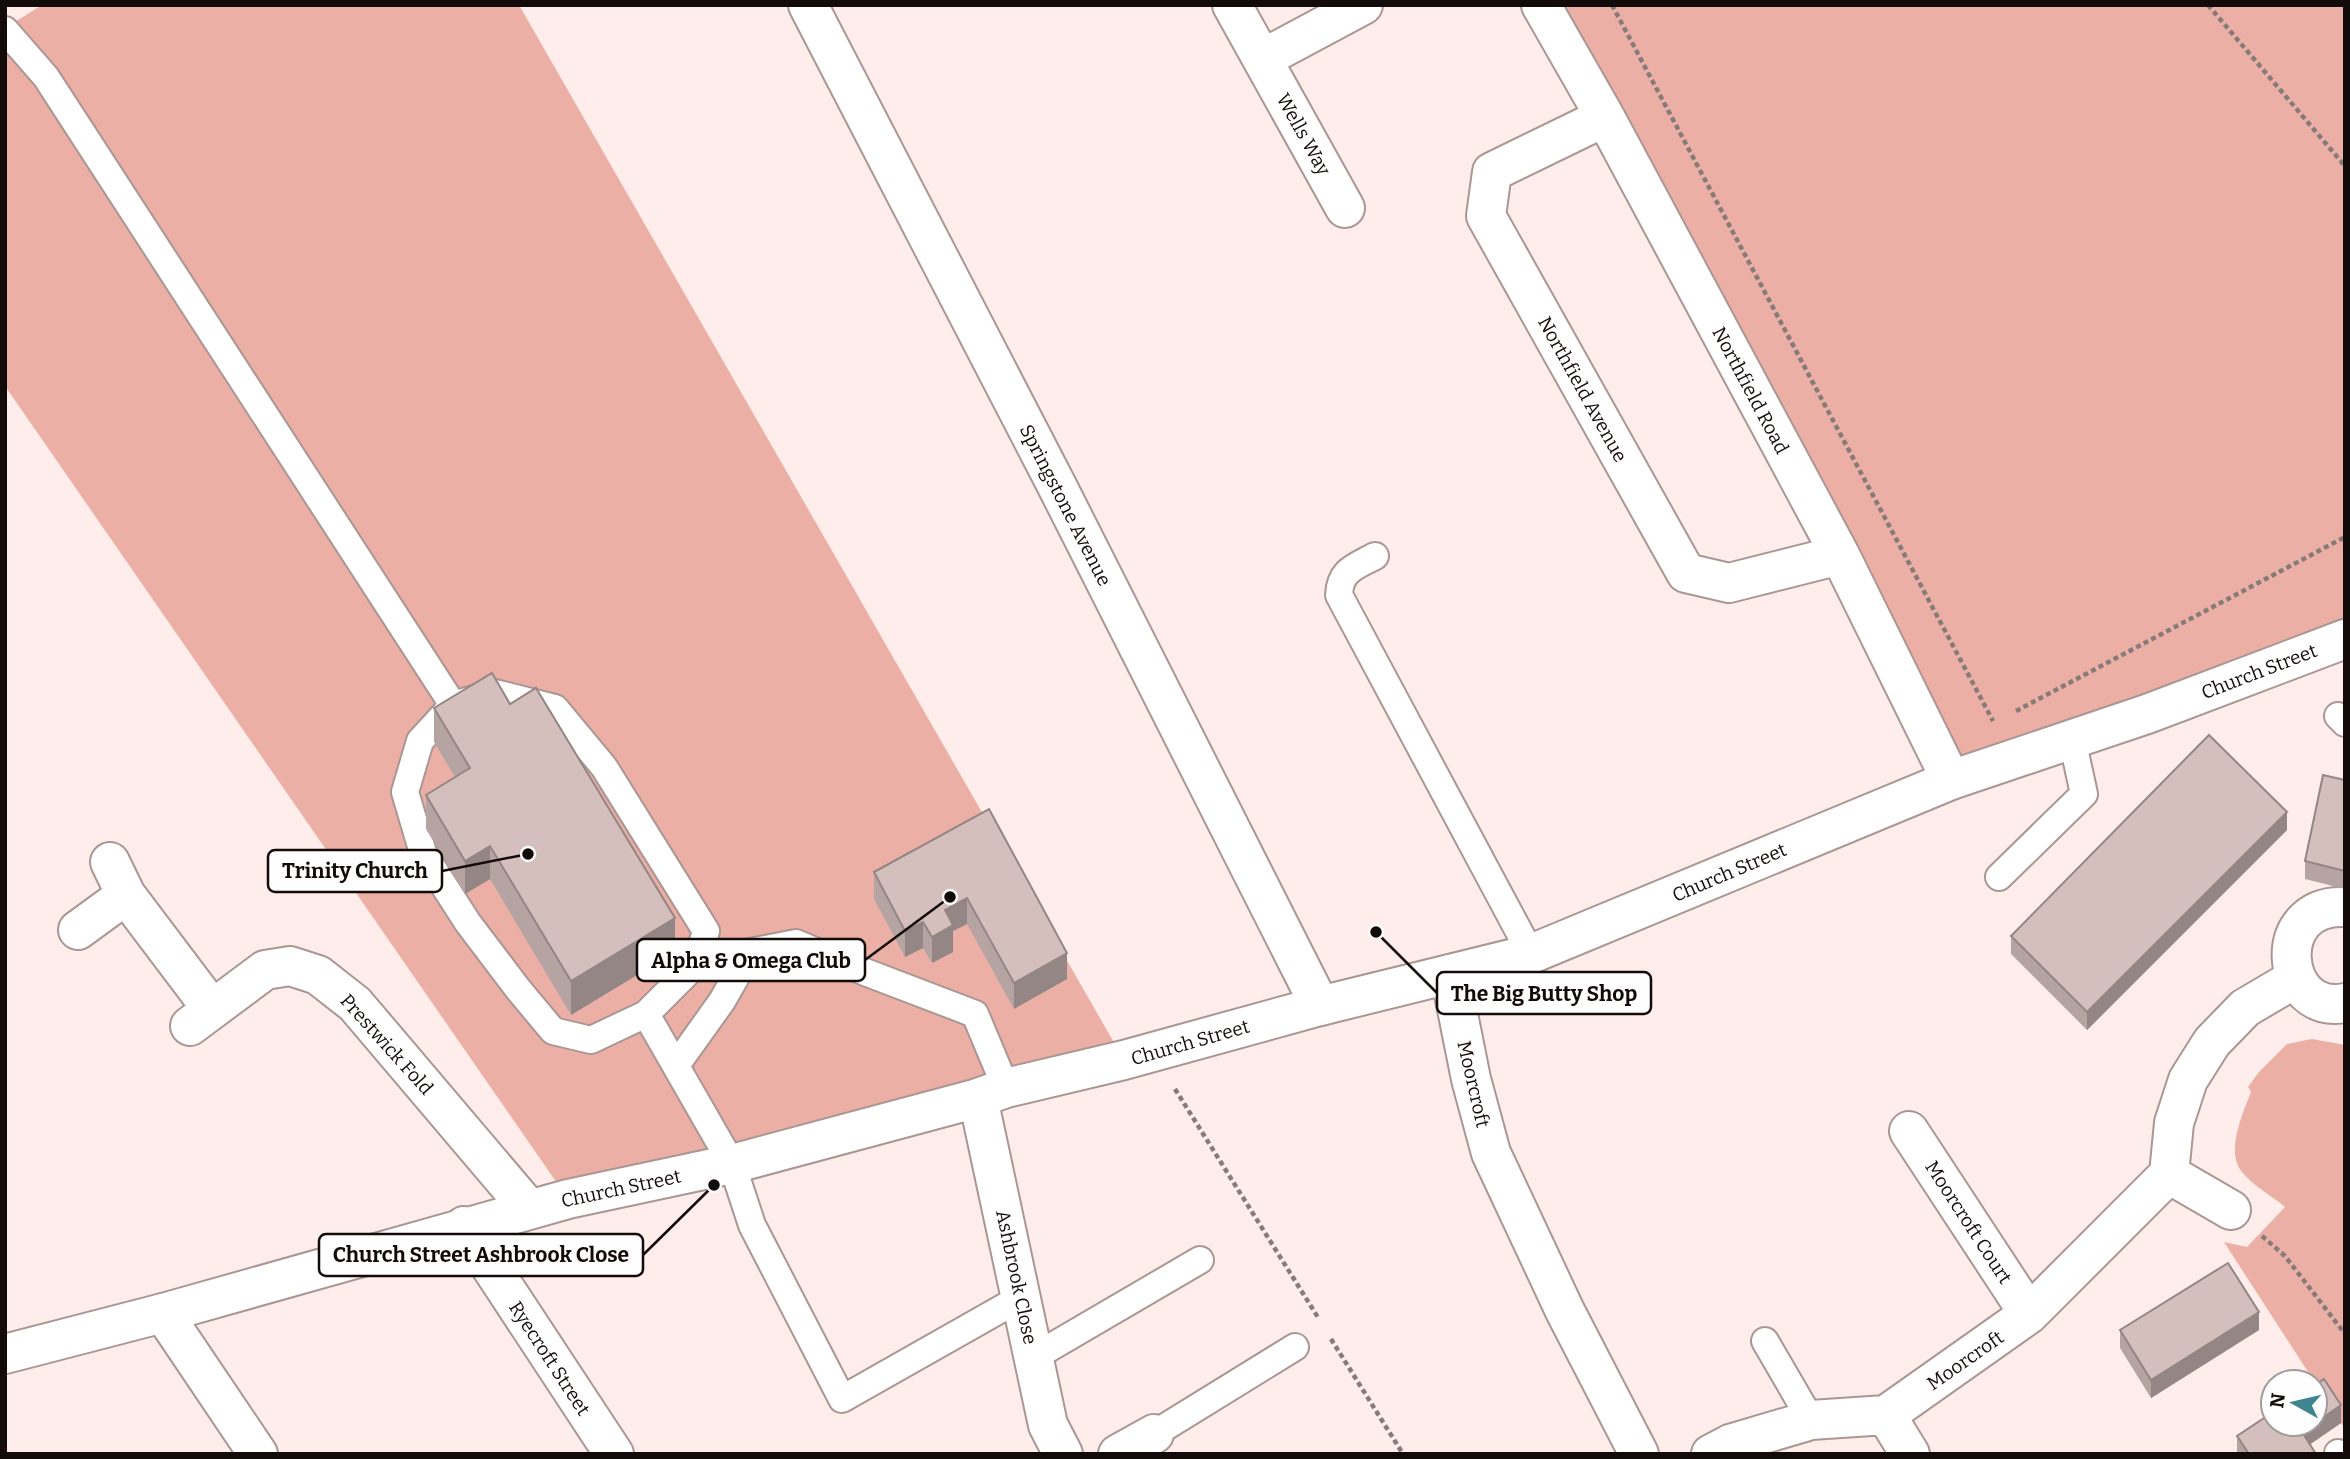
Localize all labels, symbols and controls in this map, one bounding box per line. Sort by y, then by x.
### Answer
street label: Wells Way [1272,89,1336,180]
street label: Northfield Avenue [1533,312,1632,466]
street label: Northfield Road [1707,323,1794,458]
street label: Springstone Avenue [1015,421,1116,590]
street label: Church Street [2198,639,2320,704]
street label: Church Street [1669,838,1790,907]
callout: Trinity Church [268,850,442,892]
text: Trinity Church [282,858,429,884]
callout: Alpha & Omega Club [637,939,865,981]
text: Alpha & Omega Club [651,948,851,974]
callout: The Big Butty Shop [1437,972,1651,1014]
text: The Big Butty Shop [1451,981,1637,1007]
street label: Prestwick Fold [335,989,438,1099]
street label: Church Street [1128,1015,1252,1070]
street label: Moorcroft [1452,1038,1495,1130]
street label: Moorcroft Court [1920,1156,2017,1288]
street label: Church Street [559,1165,683,1212]
street label: Ashbrook Close [991,1208,1042,1347]
callout: Church Street Ashbrook Close [319,1234,643,1276]
text: Church Street Ashbrook Close [333,1242,629,1268]
street label: Ryecroft Street [504,1297,595,1420]
street label: Moorcroft [1922,1326,2008,1395]
north arrow [2259,1368,2329,1438]
text: N [2265,1392,2290,1410]

